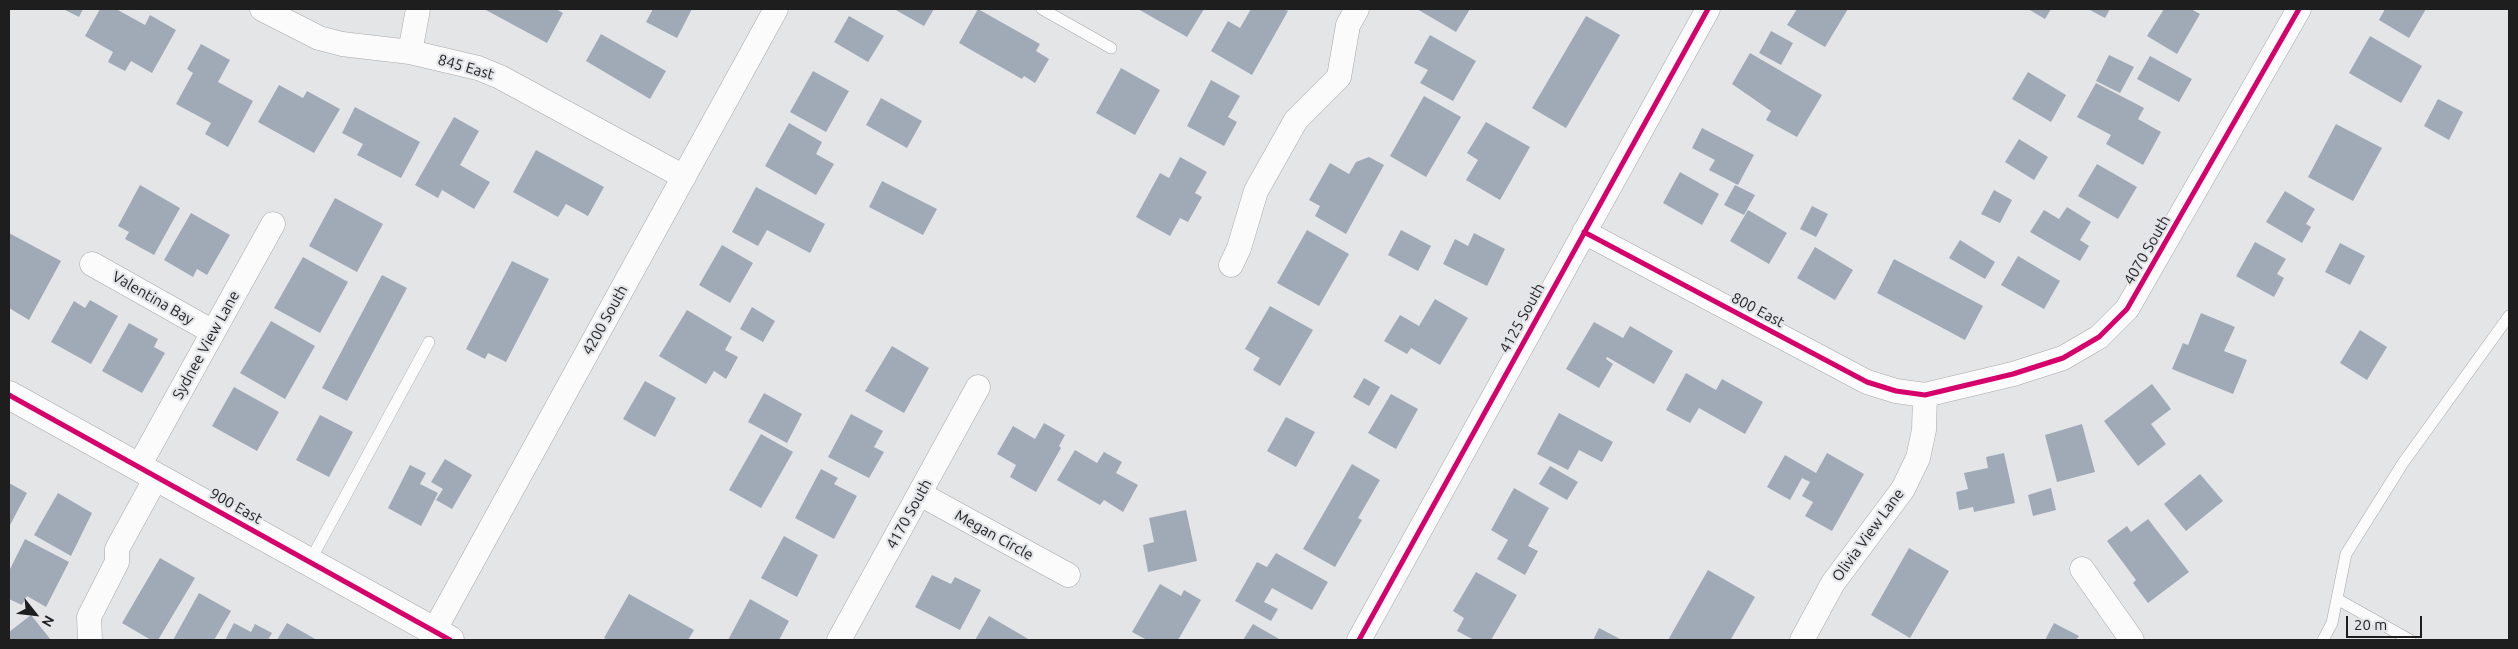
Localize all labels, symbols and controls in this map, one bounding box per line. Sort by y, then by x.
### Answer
street label: 845 East [436,50,496,84]
street label: 4070 South [2120,212,2174,288]
street label: Valentina Bay [109,267,197,329]
street label: 4125 South [1495,280,1549,356]
street label: 4200 South [578,282,632,358]
street label: Sydnee View Lane [169,288,243,402]
street label: 800 East [1728,289,1788,331]
street label: 4170 South [882,476,936,552]
street label: 900 East [207,484,265,528]
street label: Olivia View Lane [1828,485,1908,585]
street label: Megan Circle [951,506,1037,564]
north arrow [10,589,60,639]
scale bar [2348,606,2424,638]
text: N [39,613,58,630]
text: 20 m [2354,616,2387,633]

